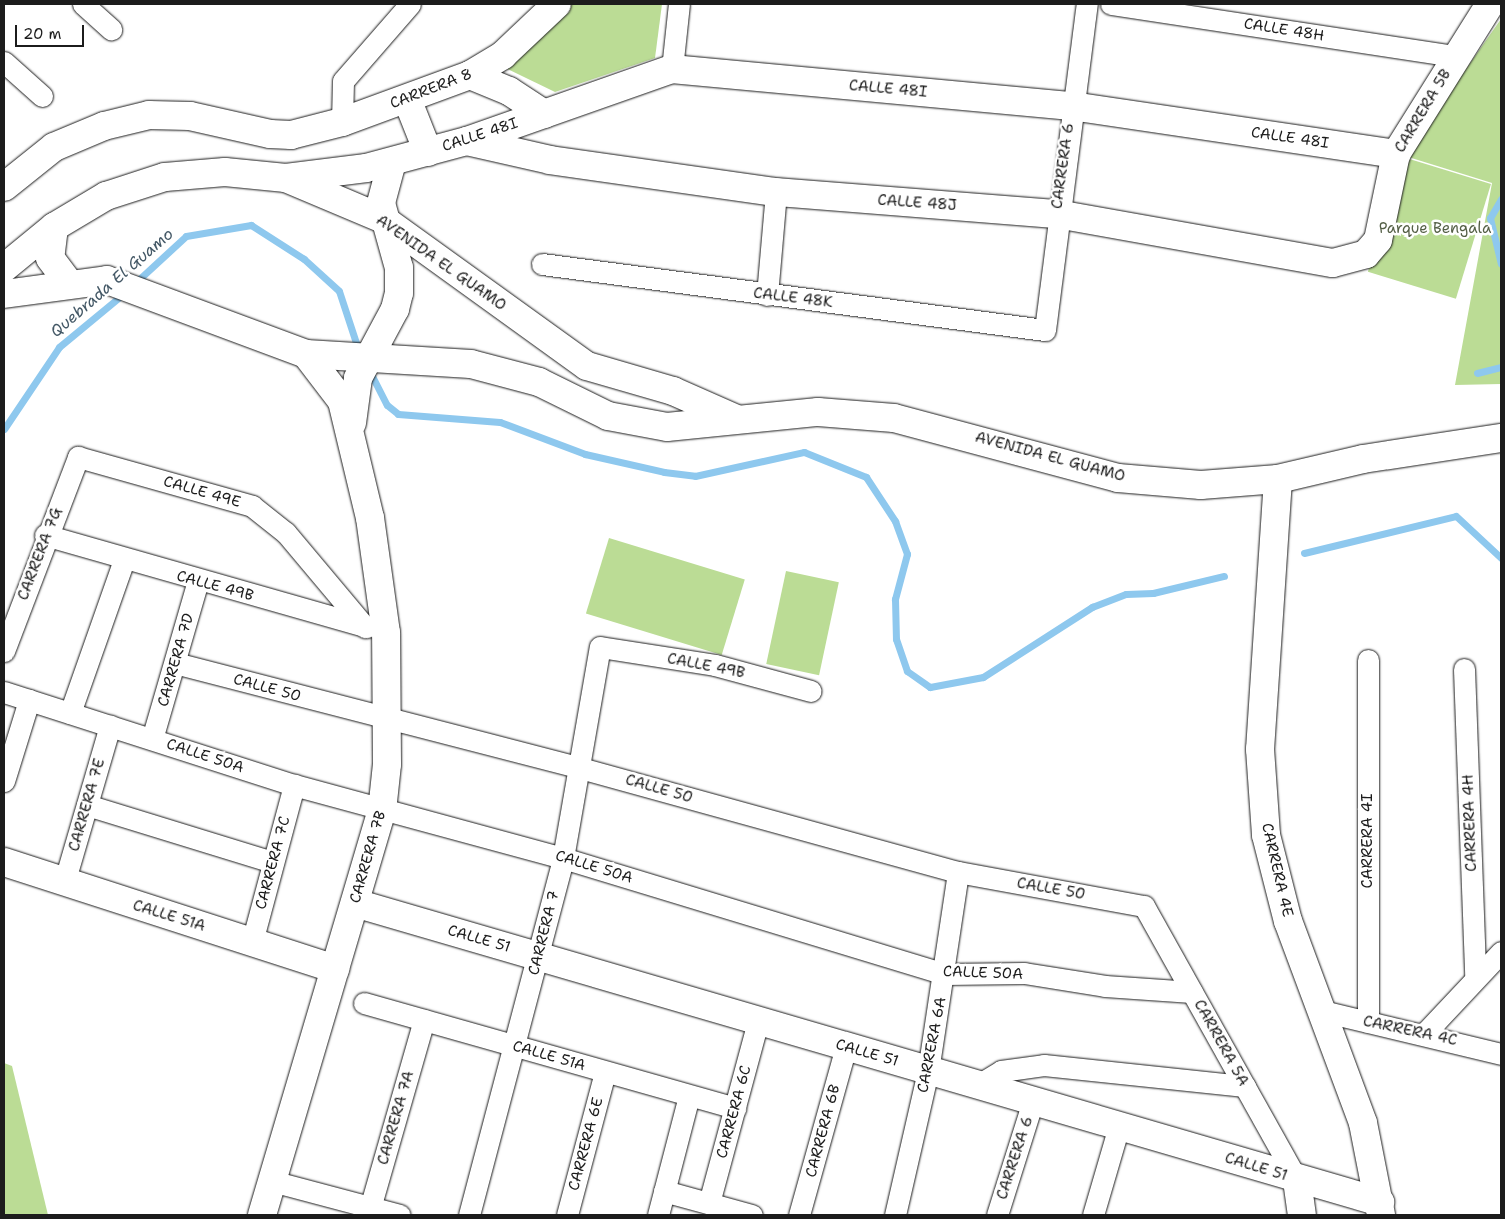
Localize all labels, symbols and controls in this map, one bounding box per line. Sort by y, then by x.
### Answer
scale bar [18,15,86,47]
street label: CALLE 48H [1242,15,1326,45]
text: 20 m [23,24,62,44]
street label: CARRERA 8 [387,65,475,113]
street label: CARRERA 5B [1391,66,1455,156]
street label: CALLE 48I [848,77,928,101]
street label: CALLE 48I [440,114,520,156]
street label: CARRERA 6 [1048,122,1078,210]
street label: CALLE 48I [1250,124,1330,152]
street label: CALLE 48J [877,191,957,215]
street label: AVENIDA EL GUAMO [373,211,509,315]
park label: Parque Bengala [1379,220,1491,238]
water label: Quebrada El Guamo [47,224,177,342]
street label: CALLE 48K [752,284,834,312]
street label: AVENIDA EL GUAMO [973,428,1127,486]
street label: CALLE 49E [161,472,243,512]
street label: CARRERA 7G [14,505,66,603]
street label: CALLE 49B [175,567,255,605]
street label: CARRERA 7D [154,611,198,709]
street label: CALLE 49B [666,650,746,682]
street label: CALLE 50 [231,670,303,706]
street label: CALLE 50A [164,735,246,777]
street label: CARRERA 7E [65,756,109,854]
street label: CALLE 50 [623,771,695,807]
street label: CARRERA 4H [1459,774,1481,872]
street label: CARRERA 4I [1359,794,1377,888]
street label: CARRERA 7B [346,809,390,905]
street label: CARRERA 7C [252,814,294,912]
street label: CARRERA 4E [1257,821,1297,919]
street label: CALLE 50A [553,847,635,887]
street label: CALLE 50 [1015,874,1087,904]
street label: CARRERA 7 [525,889,563,977]
street label: CALLE 51A [131,896,207,936]
street label: CALLE 51 [446,921,512,957]
street label: CALLE 50A [943,963,1023,983]
street label: CARRERA 6A [914,996,950,1094]
street label: CARRERA 5A [1190,997,1252,1089]
street label: CARRERA 4C [1361,1012,1459,1050]
street label: CALLE 51 [834,1035,900,1071]
street label: CALLE 51A [511,1037,587,1075]
street label: CARRERA 6C [713,1064,755,1160]
street label: CARRERA 7A [374,1069,418,1167]
street label: CARRERA 6B [802,1083,844,1179]
street label: CARRERA 6E [565,1095,607,1193]
street label: CARRERA 6 [993,1114,1037,1202]
street label: CALLE 51 [1223,1149,1289,1185]

